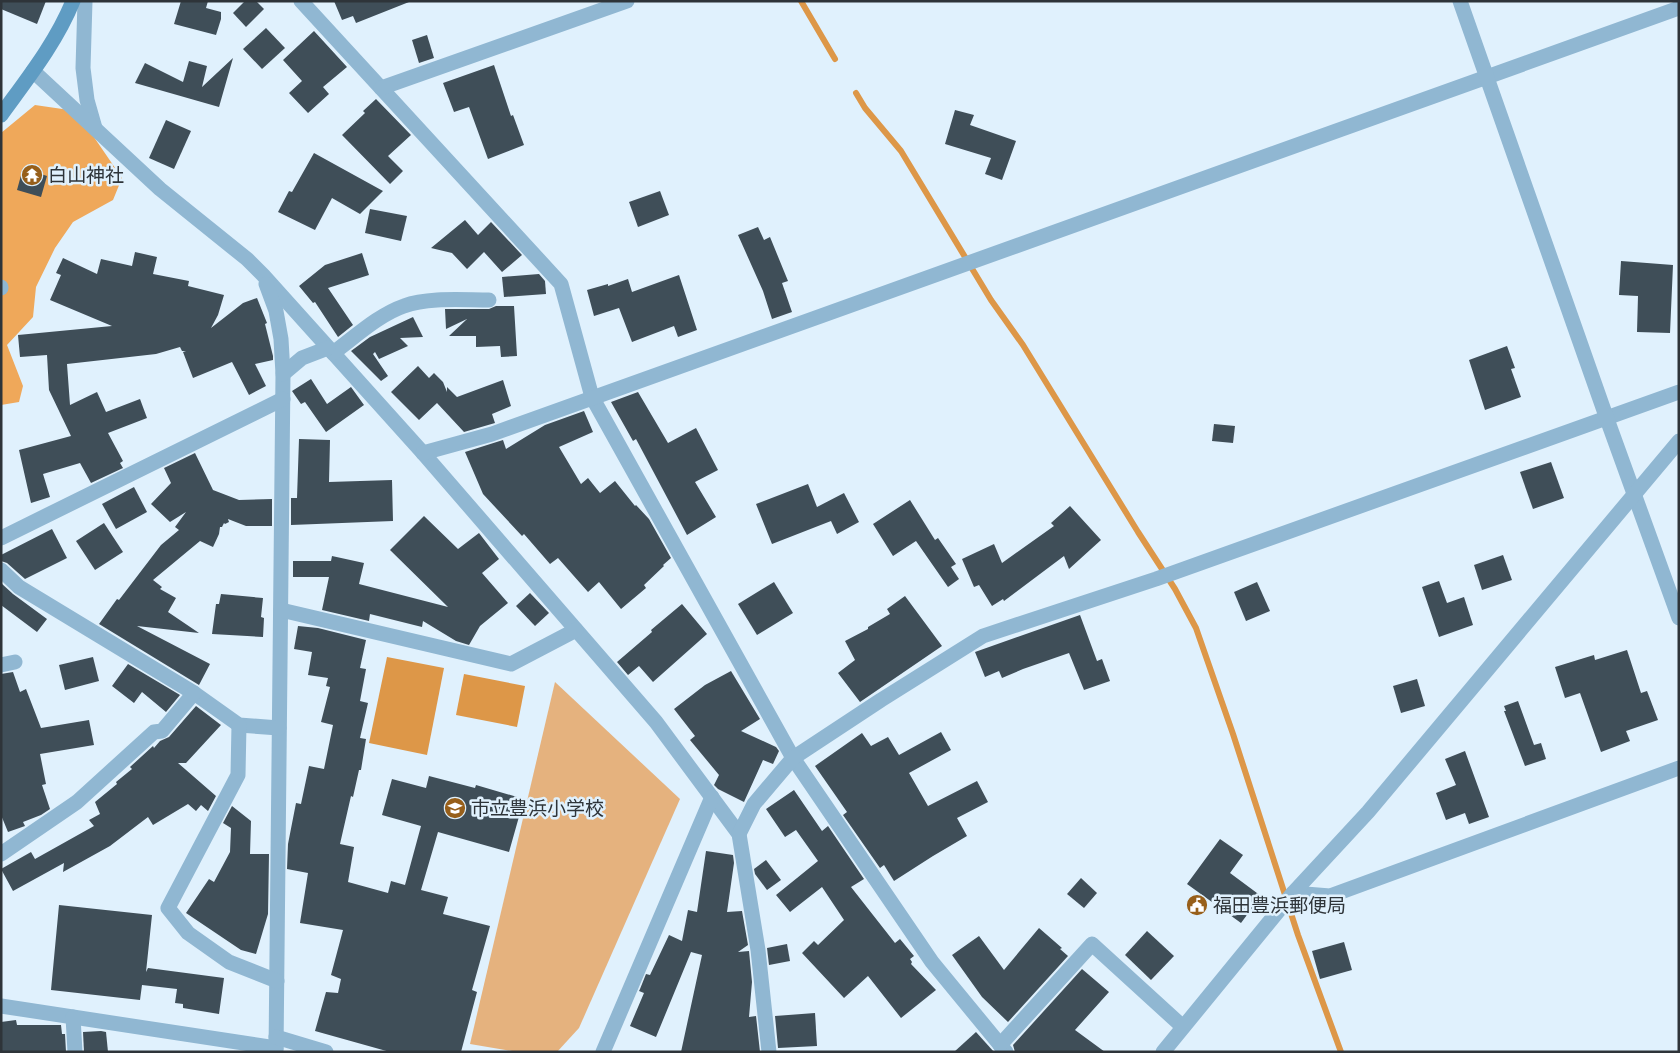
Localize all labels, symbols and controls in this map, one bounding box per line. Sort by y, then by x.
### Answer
temple icon: 白山神社 [20,163,44,187]
place label: 白山神社 [48,164,124,188]
school or university icon: 市立豊浜小学校 [443,796,467,820]
place label: 市立豊浜小学校 [471,797,604,821]
public building icon: 福田豊浜郵便局 [1185,893,1209,917]
place label: 福田豊浜郵便局 [1213,894,1346,918]

